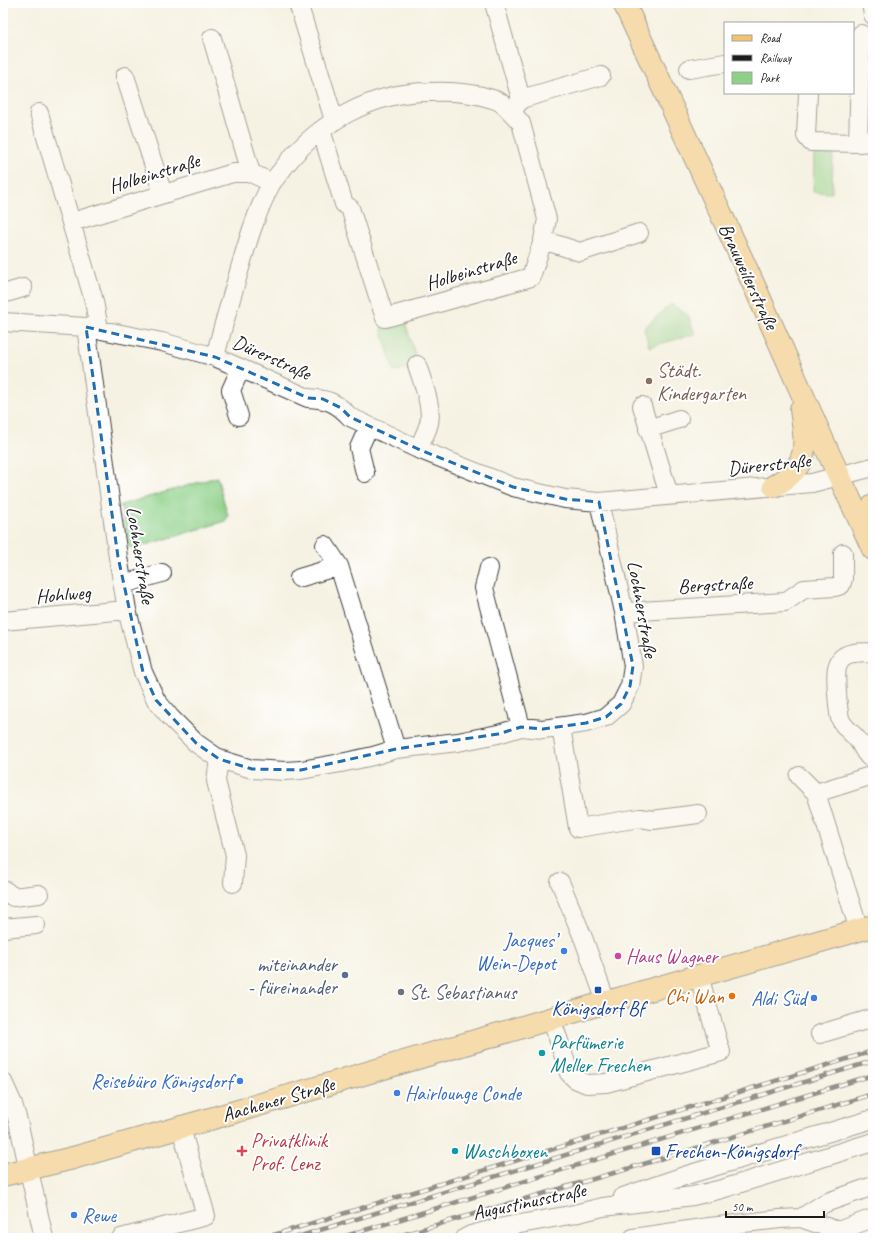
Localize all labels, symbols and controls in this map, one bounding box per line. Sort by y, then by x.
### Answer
legend [724,22,854,94]
text: Road [760,30,782,46]
text: Railway [760,50,792,66]
text: Park [760,70,781,86]
street label: Holbeinstraße [106,147,204,199]
street label: Brauweilerstraße [713,219,785,335]
street label: Holbeinstraße [423,244,521,296]
street label: Dürerstraße [229,329,316,386]
place label: Städt. Kindergarten [657,358,747,406]
marker: Städt. Kindergarten [644,376,654,386]
street label: Dürerstraße [726,448,813,481]
street label: Lochnerstraße [121,505,161,607]
street label: Lochnerstraße [622,559,664,661]
street label: Bergstraße [677,570,754,599]
street label: Hohlweg [35,580,92,609]
place label: Jacques’ Wein-Depot [476,928,561,976]
place label: Haus Wagner [626,944,719,969]
marker: Jacques’ Wein-Depot [559,946,569,956]
marker: Haus Wagner [613,951,623,961]
place label: miteinander - füreinander [247,952,339,1000]
marker: miteinander - füreinander [340,970,350,980]
place label: St. Sebastianus [409,980,518,1005]
place label: Chi Wan [665,984,725,1009]
marker: Königsdorf Bf [593,985,603,995]
place label: Aldi Süd [751,986,809,1011]
marker: St. Sebastianus [396,987,406,997]
marker: Chi Wan [727,991,737,1001]
marker: Aldi Süd [809,993,819,1003]
place label: Königsdorf Bf [552,996,649,1021]
place label: Parfümerie Meller Frechen [550,1030,652,1078]
marker: Parfümerie Meller Frechen [537,1048,547,1058]
place label: Reisebüro Königsdorf [91,1069,237,1094]
street label: Aachener Straße [219,1071,339,1127]
marker: Reisebüro Königsdorf [235,1076,245,1086]
place label: Hairlounge Conde [405,1081,523,1106]
marker: Hairlounge Conde [392,1088,402,1098]
place label: Privatklinik Prof. Lenz [251,1128,329,1176]
place label: Waschboxen [463,1139,548,1164]
place label: Frechen-Königsdorf [665,1139,802,1164]
marker: Privatklinik Prof. Lenz [236,1145,248,1157]
marker: Frechen-Königsdorf [650,1145,662,1157]
marker: Waschboxen [450,1146,460,1156]
street label: Augustinusstraße [470,1177,589,1226]
scale bar [726,1193,824,1219]
text: 50 m [732,1199,754,1215]
place label: Rewe [82,1203,117,1228]
marker: Rewe [69,1210,79,1220]

